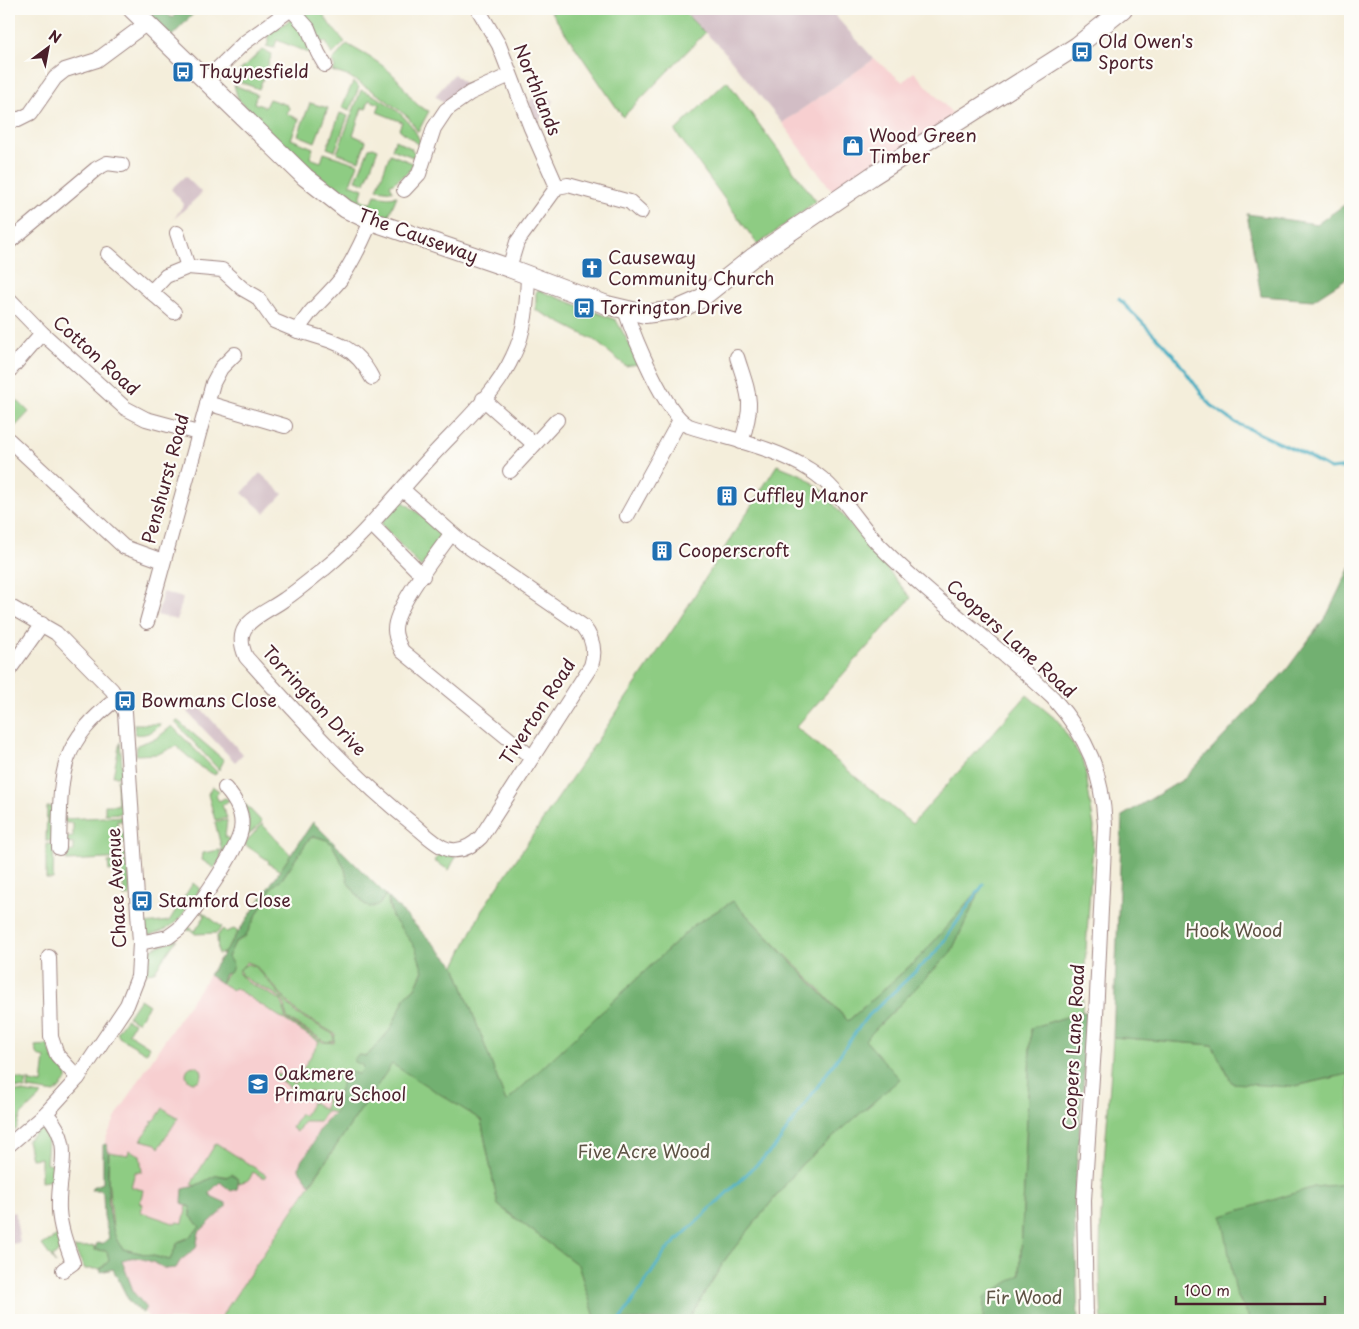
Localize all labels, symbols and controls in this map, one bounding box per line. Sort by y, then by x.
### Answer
north arrow [22,22,72,72]
text: N [45,25,65,48]
place label: Old Owen's Sports [1098,27,1193,75]
street label: Northlands [508,39,569,139]
bus stop icon: Old Owen's Sports [1070,40,1094,64]
place label: Thaynesfield [199,57,309,84]
bus stop icon: Thaynesfield [171,60,195,84]
place label: Wood Green Timber [869,121,977,169]
shop icon: Wood Green Timber [841,134,865,158]
street label: The Causeway [355,200,482,269]
place label: Causeway Community Church [608,243,775,291]
church icon: Causeway Community Church [580,256,604,280]
place label: Torrington Drive [600,293,743,320]
bus stop icon: Torrington Drive [572,296,596,320]
street label: Cotton Road [48,308,146,401]
street label: Penshurst Road [134,410,195,547]
place label: Cuffley Manor [743,481,869,508]
building icon: Cuffley Manor [715,484,739,508]
place label: Cooperscroft [678,536,789,563]
building icon: Cooperscroft [650,539,674,563]
street label: Coopers Lane Road [941,572,1083,704]
street label: Torrington Drive [257,639,374,761]
street label: Tiverton Road [492,653,581,770]
place label: Bowmans Close [141,686,277,713]
bus stop icon: Bowmans Close [113,689,137,713]
street label: Chace Avenue [99,827,132,949]
place label: Stamford Close [158,886,291,913]
bus stop icon: Stamford Close [130,889,154,913]
park label: Hook Wood [1185,916,1283,943]
street label: Coopers Lane Road [1055,963,1090,1131]
place label: Oakmere Primary School [274,1059,406,1107]
school or university icon: Oakmere Primary School [246,1072,270,1096]
park label: Five Acre Wood [578,1137,710,1164]
scale bar [1176,1274,1325,1306]
text: 100 m [1184,1278,1230,1301]
park label: Fir Wood [986,1283,1063,1310]

